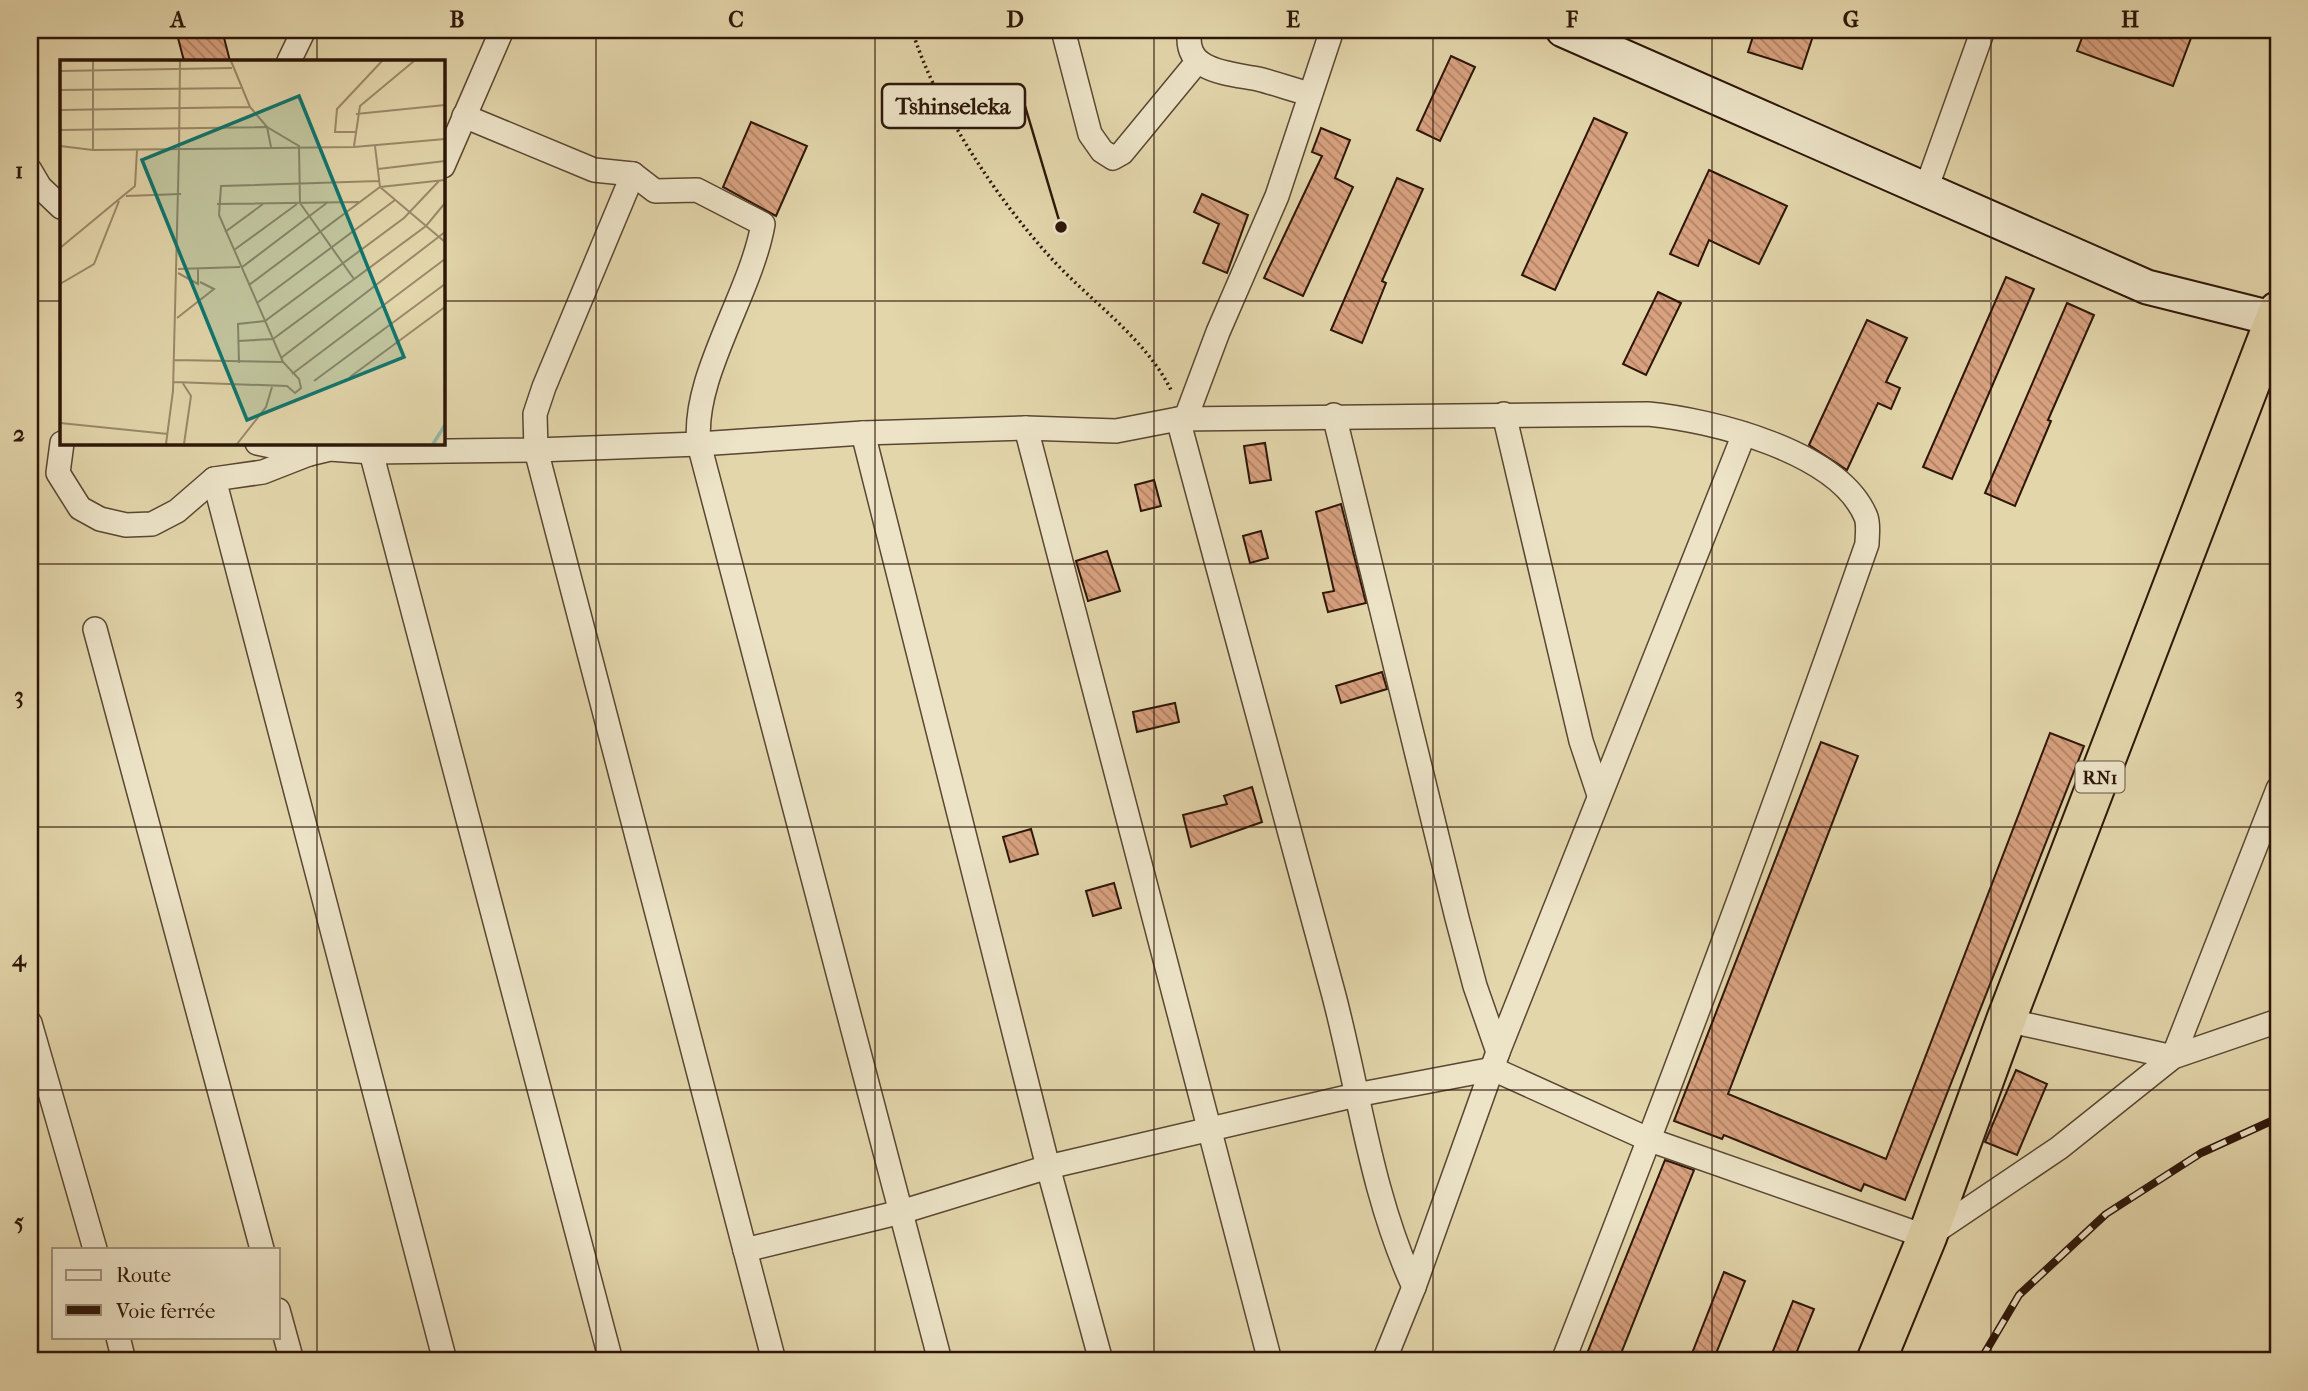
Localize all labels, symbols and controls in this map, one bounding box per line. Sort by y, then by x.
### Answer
text: A [169,6,187,33]
text: B [450,6,465,33]
text: C [728,6,744,33]
text: D [1006,6,1024,33]
text: E [1286,6,1300,33]
text: F [1565,6,1579,33]
text: G [1843,6,1859,33]
text: H [2121,6,2139,33]
inset map [60,60,444,444]
callout: Tshinseleka [882,84,1025,128]
text: Tshinseleka [895,93,1012,120]
text: 1 [15,157,23,184]
text: 2 [13,420,25,447]
text: 3 [14,682,24,709]
road number: RN1 [2076,762,2124,792]
text: 4 [11,945,27,972]
text: 5 [14,1208,24,1235]
legend [52,1248,280,1338]
text: Route [116,1263,171,1287]
text: Voie ferrée [115,1299,215,1323]

